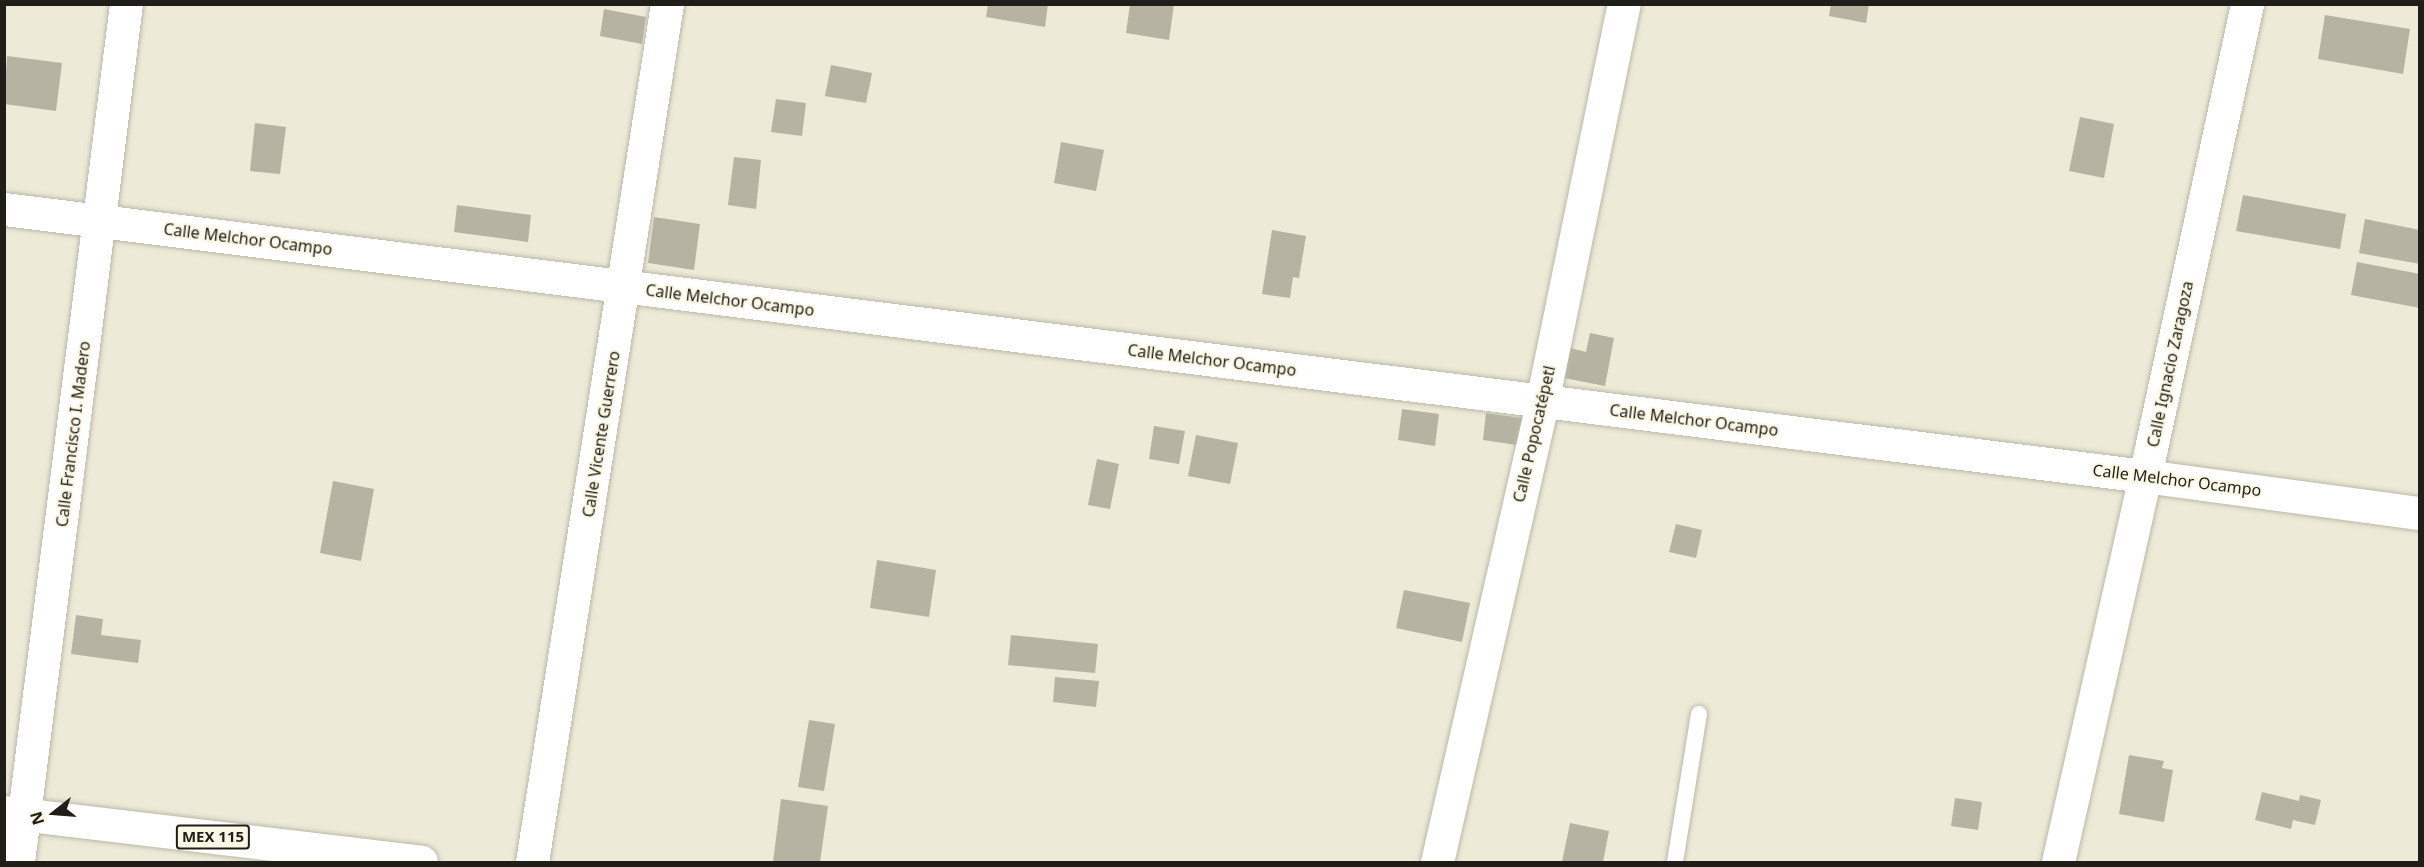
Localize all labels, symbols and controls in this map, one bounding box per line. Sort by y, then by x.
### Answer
street label: Calle Melchor Ocampo [163,219,333,259]
street label: Calle Ignacio Zaragoza [2143,279,2197,449]
street label: Calle Melchor Ocampo [645,280,815,320]
street label: Calle Francisco I. Madero [52,340,94,528]
street label: Calle Melchor Ocampo [1127,340,1297,380]
street label: Calle Vicente Guerrero [578,349,624,519]
street label: Calle Popocatépetl [1509,364,1559,504]
street label: Calle Melchor Ocampo [1609,400,1779,440]
street label: Calle Melchor Ocampo [2092,460,2262,500]
north arrow [24,783,84,843]
text: N [24,809,49,828]
road number: MEX 115 [176,825,250,849]

